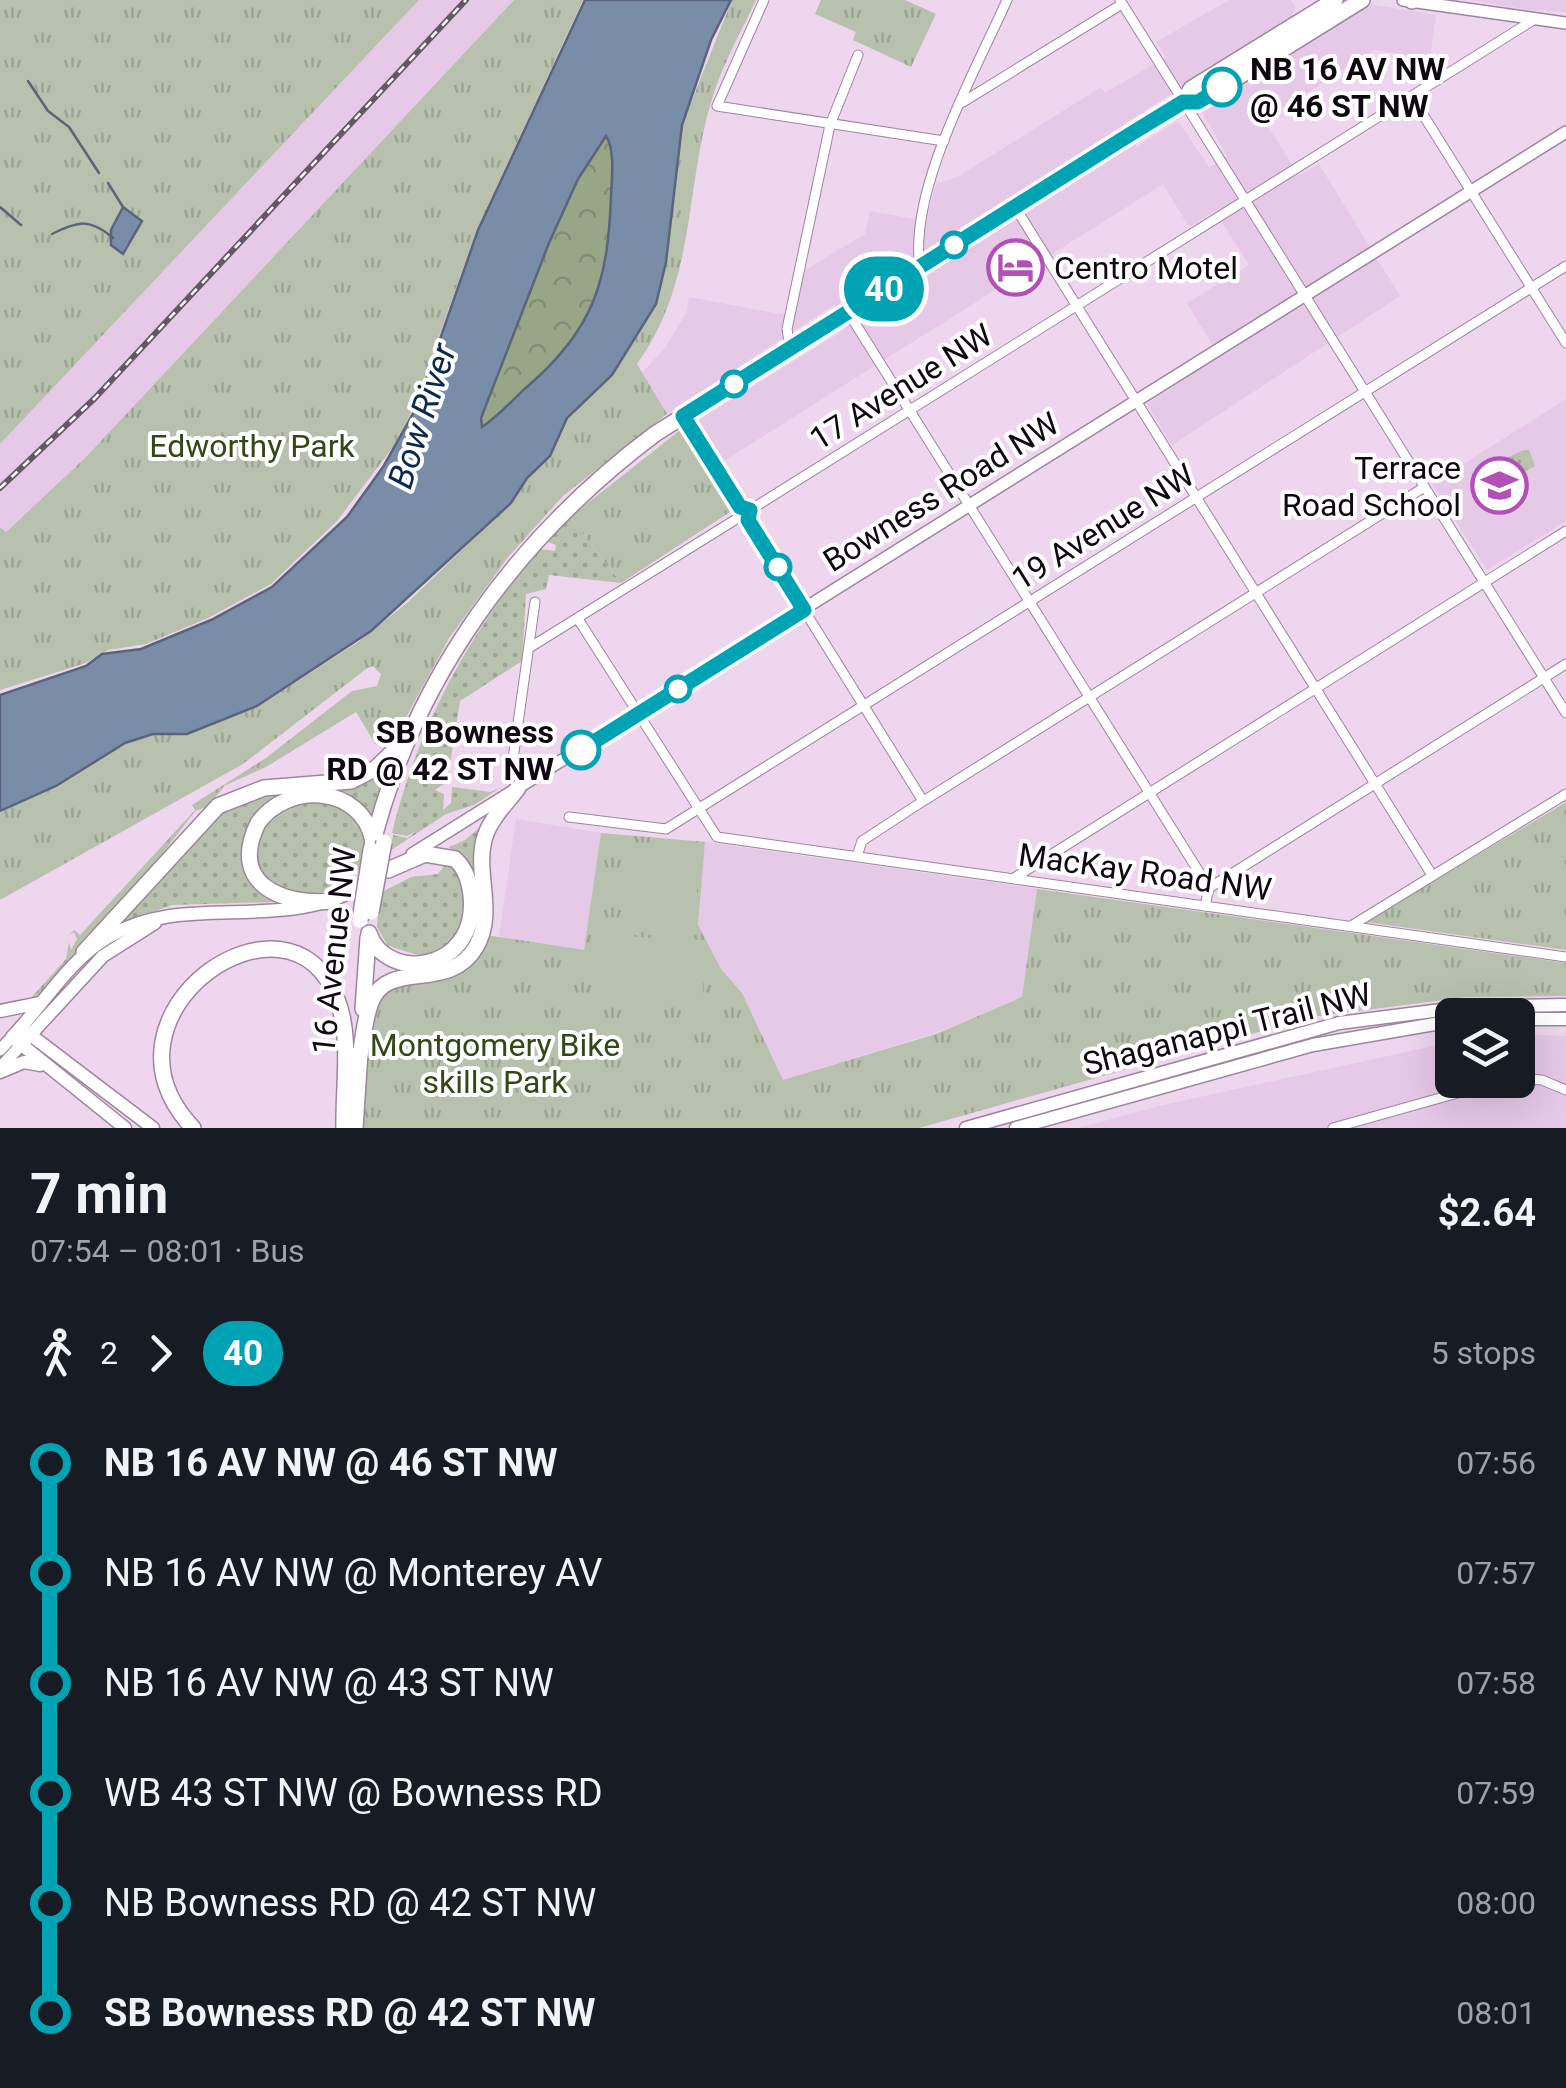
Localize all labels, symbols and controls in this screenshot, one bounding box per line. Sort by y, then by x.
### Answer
place label: NB 16 AV NW @ 46 ST NW [1250,50,1445,125]
marker: NB 16 AV NW @ 46 ST NW [1203,68,1241,106]
unlabelled marker [941,232,967,258]
hotel icon: Centro Motel [985,238,1045,298]
place label: Centro Motel [1054,249,1238,287]
line badge: 40 [839,256,929,322]
text: 40 [864,269,904,310]
street label: 17 Avenue NW [803,316,999,458]
water label: Bow River [380,337,466,494]
unlabelled marker [721,371,747,397]
street label: Bowness Road NW [816,404,1066,580]
park label: Edworthy Park [149,427,356,465]
place label: Terrace Road School [1282,449,1461,524]
street label: 19 Avenue NW [1005,456,1201,598]
school or university icon: Terrace Road School [1470,456,1530,516]
unlabelled marker [765,554,791,580]
unlabelled marker [665,676,691,702]
place label: SB Bowness RD @ 42 ST NW [326,713,554,788]
marker: SB Bowness RD @ 42 ST NW [562,731,600,769]
street label: MacKay Road NW [1016,835,1274,909]
street label: 16 Avenue NW [304,846,364,1056]
street label: Shaganappi Trail NW [1079,975,1375,1083]
map controls [1435,998,1535,1098]
button: layers [1435,998,1535,1098]
park label: Montgomery Bike skills Park [370,1026,620,1101]
text: 7 min [30,1162,168,1226]
text: $2.64 [1438,1191,1536,1235]
text: 07:54 – 08:01 · Bus [30,1232,305,1270]
icon: walk [30,1326,85,1381]
icon: forward [133,1326,188,1381]
text: 40 [223,1333,263,1374]
text: 2 [100,1334,118,1372]
text: 5 stops [1431,1334,1536,1372]
text: NB 16 AV NW @ 46 ST NW [104,1441,557,1485]
text: 07:56 [1456,1444,1536,1482]
text: NB 16 AV NW @ Monterey AV [104,1551,603,1595]
text: 07:57 [1456,1554,1536,1592]
text: NB 16 AV NW @ 43 ST NW [104,1661,554,1705]
text: 07:58 [1456,1664,1536,1702]
text: WB 43 ST NW @ Bowness RD [104,1771,603,1815]
text: 07:59 [1456,1774,1536,1812]
text: NB Bowness RD @ 42 ST NW [104,1881,596,1925]
text: 08:00 [1456,1884,1536,1922]
text: SB Bowness RD @ 42 ST NW [104,1991,596,2035]
text: 08:01 [1456,1994,1536,2032]

